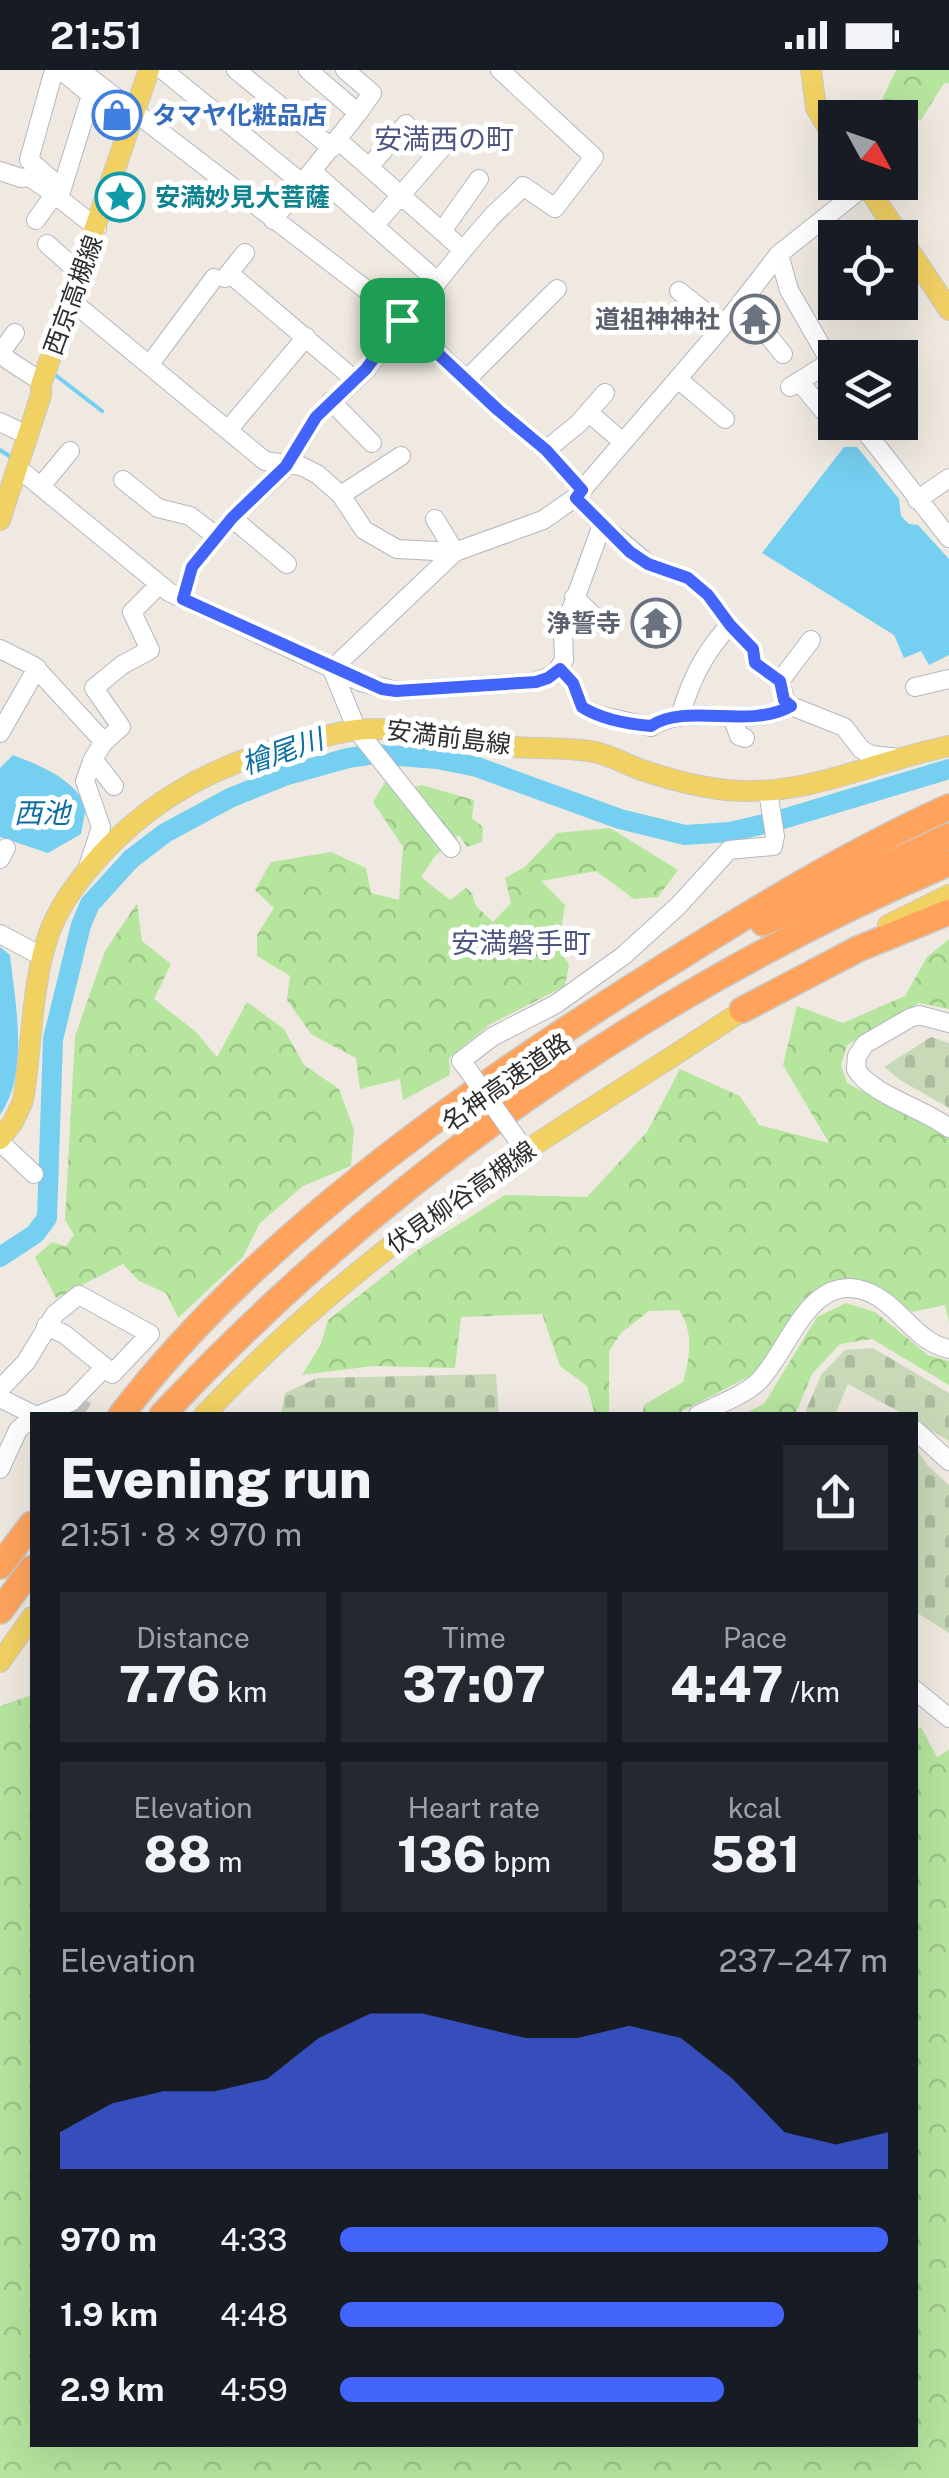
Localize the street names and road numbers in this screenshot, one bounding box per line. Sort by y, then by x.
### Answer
street label: 西京高槻線 [38,231,108,359]
street label: 安満前島線 [385,714,513,760]
street label: 名神高速道路 [436,1027,576,1137]
street label: 伏見柳谷高槻線 [381,1135,541,1259]

